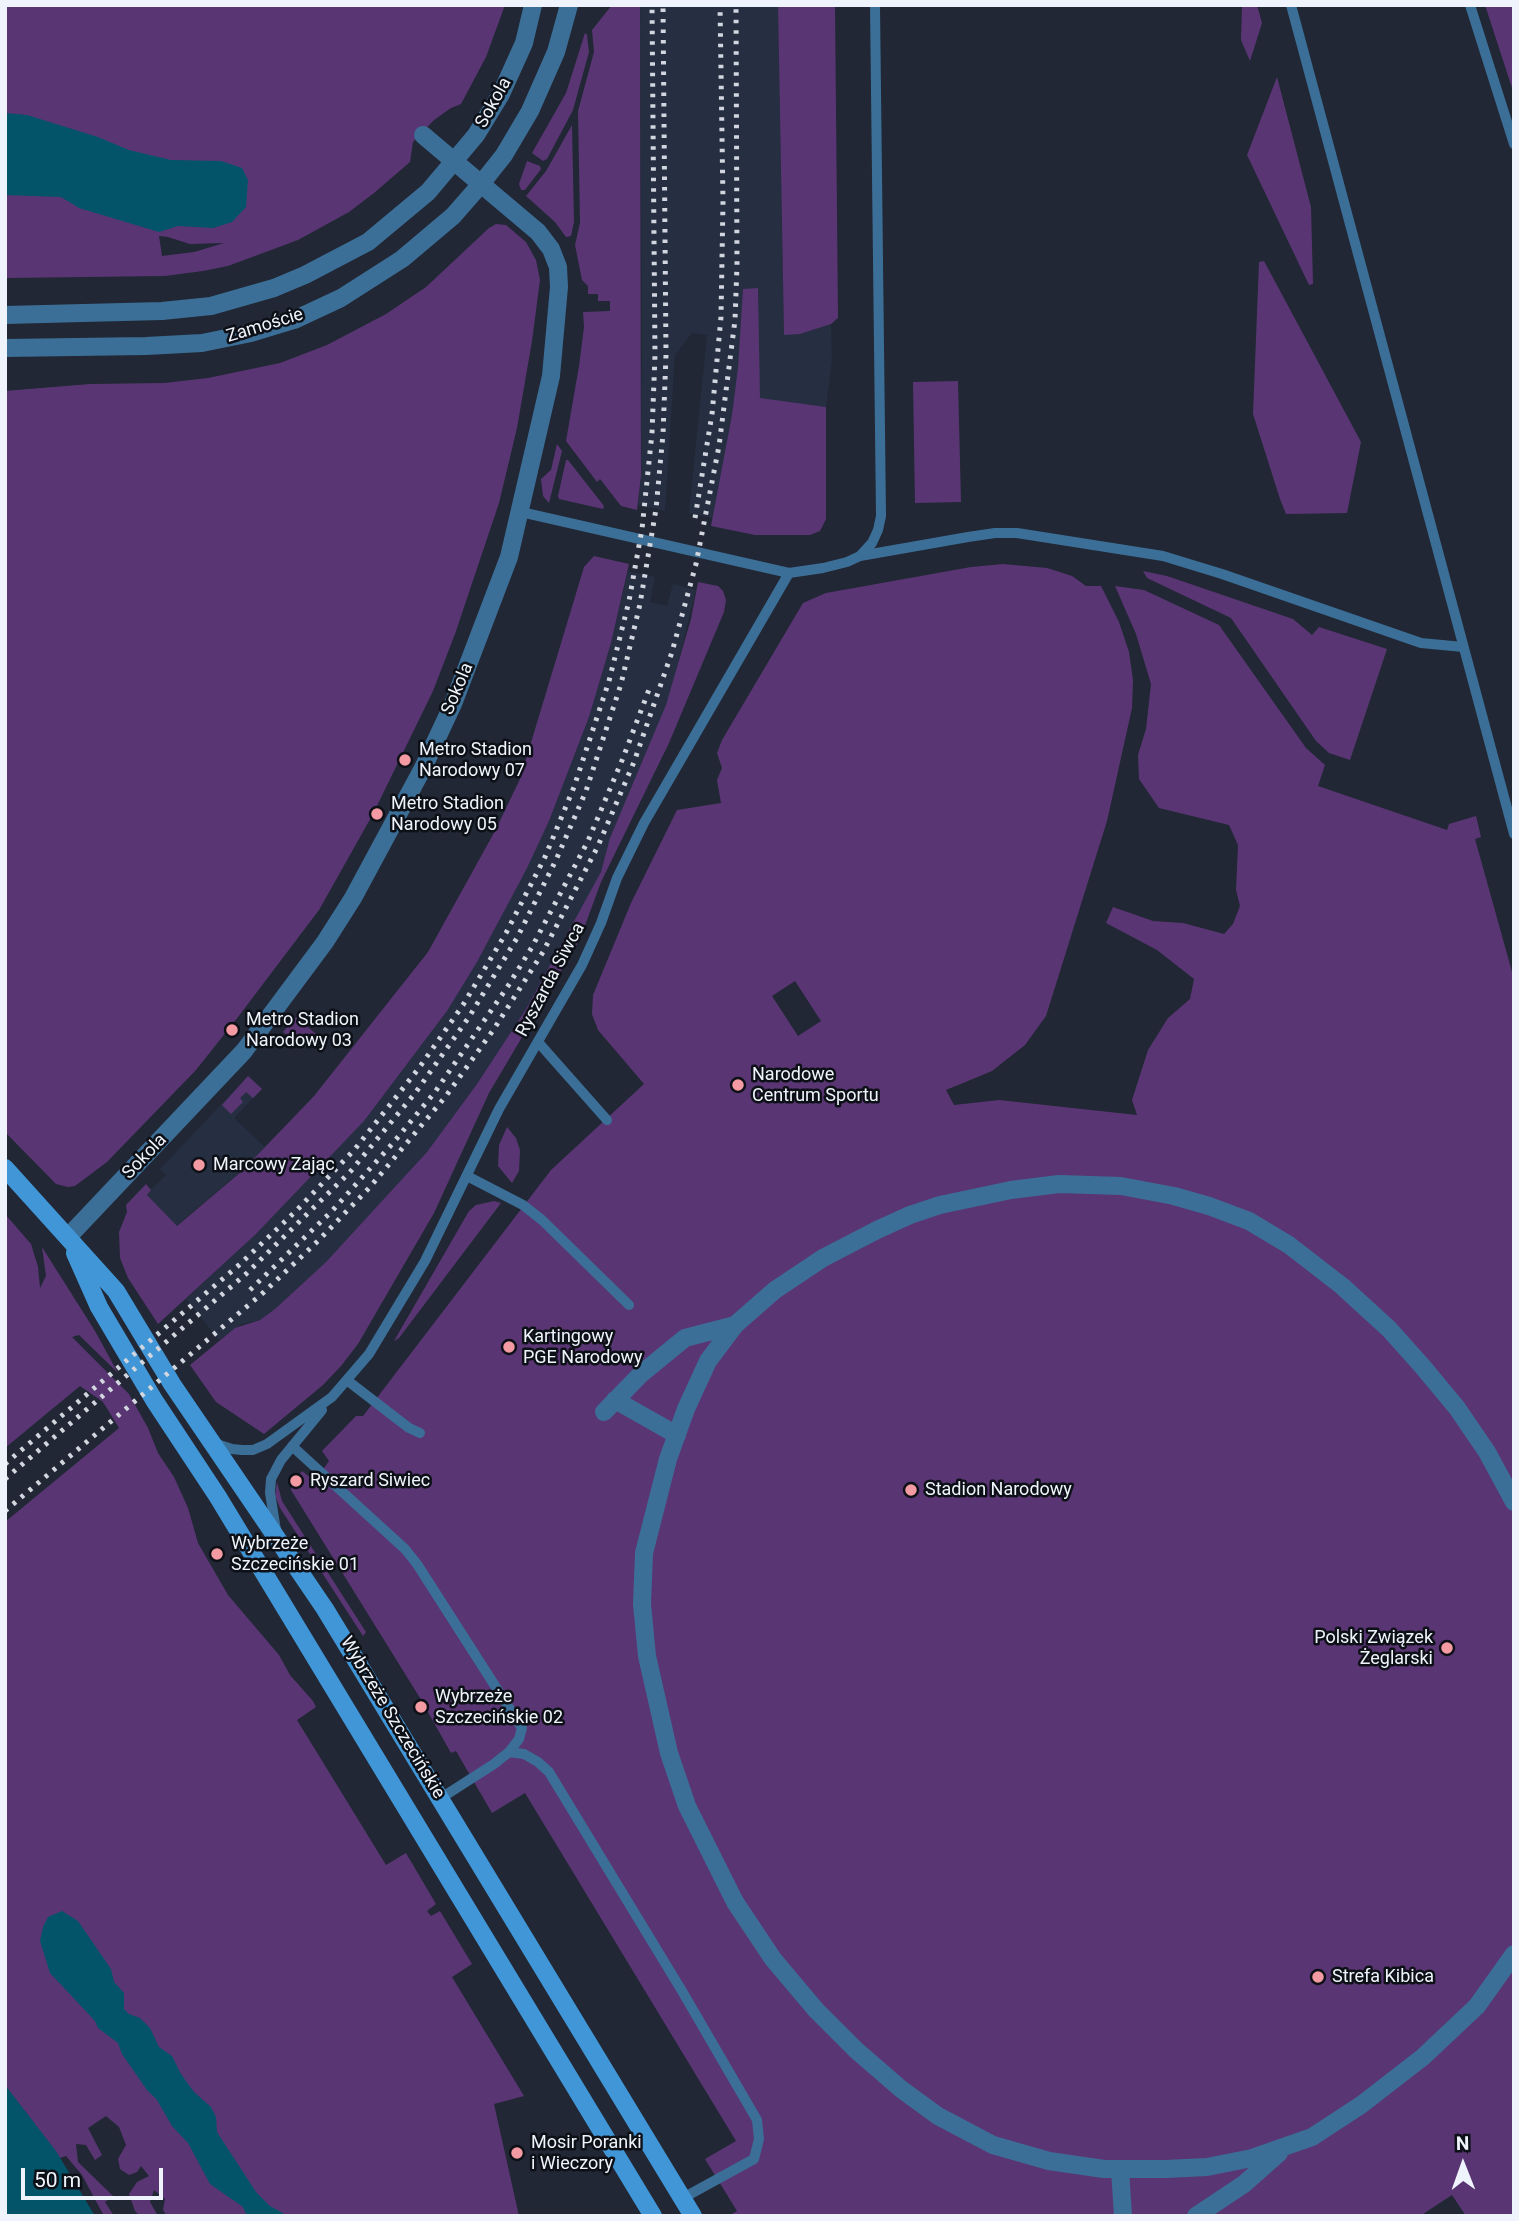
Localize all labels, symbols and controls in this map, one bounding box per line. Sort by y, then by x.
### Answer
street label: Sokola [471,74,517,132]
street label: Zamoście [224,304,306,348]
street label: Sokola [437,660,479,718]
place label: Metro Stadion Narodowy 07 [419,739,532,782]
marker: Metro Stadion Narodowy 07 [397,752,413,768]
place label: Metro Stadion Narodowy 05 [391,793,504,836]
marker: Metro Stadion Narodowy 05 [369,806,385,822]
street label: Ryszarda Siwca [512,919,590,1041]
place label: Metro Stadion Narodowy 03 [246,1009,359,1052]
marker: Metro Stadion Narodowy 03 [224,1022,240,1038]
place label: Narodowe Centrum Sportu [752,1064,879,1106]
marker: Narodowe Centrum Sportu [730,1077,746,1093]
street label: Sokola [118,1130,172,1184]
place label: Marcowy Zając [213,1154,335,1176]
marker: Marcowy Zając [191,1157,207,1173]
place label: Kartingowy PGE Narodowy [523,1326,643,1368]
marker: Kartingowy PGE Narodowy [501,1339,517,1355]
place label: Ryszard Siwiec [310,1470,430,1492]
marker: Ryszard Siwiec [288,1473,304,1489]
place label: Stadion Narodowy [925,1479,1072,1501]
marker: Stadion Narodowy [903,1482,919,1498]
place label: Wybrzeże Szczecińskie 01 [231,1533,359,1576]
marker: Wybrzeże Szczecińskie 01 [209,1546,225,1562]
place label: Polski Związek Żeglarski [1314,1627,1433,1670]
street label: Wybrzeże Szczecińskie [335,1633,449,1803]
marker: Polski Związek Żeglarski [1439,1640,1455,1656]
place label: Wybrzeże Szczecińskie 02 [435,1686,563,1728]
marker: Wybrzeże Szczecińskie 02 [413,1699,429,1715]
place label: Strefa Kibica [1332,1966,1434,1988]
marker: Strefa Kibica [1310,1969,1326,1985]
north arrow [1428,2130,1498,2200]
place label: Mosir Poranki i Wieczory [531,2132,642,2174]
text: N [1456,2132,1470,2155]
marker: Mosir Poranki i Wieczory [509,2145,525,2161]
scale bar [24,2154,166,2198]
text: 50 m [34,2168,81,2192]

